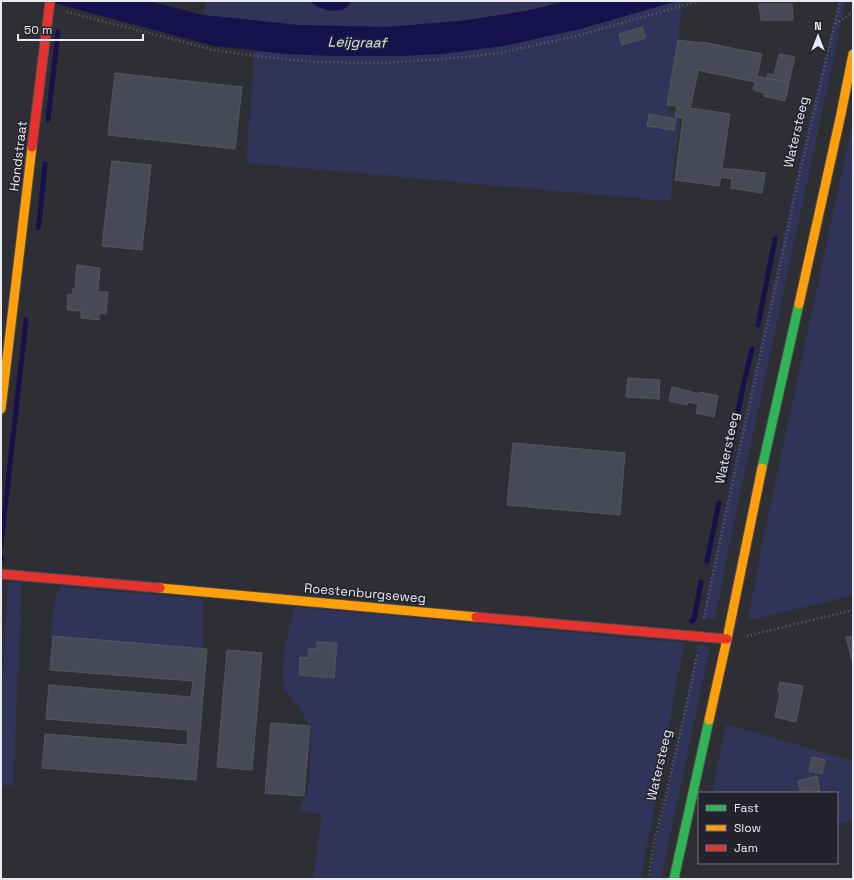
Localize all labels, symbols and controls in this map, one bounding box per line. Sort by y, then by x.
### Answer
scale bar [18,16,143,42]
north arrow [798,16,838,56]
text: N [814,19,822,33]
text: 50 m [24,22,52,38]
water label: Leijgraaf [328,32,388,52]
street label: Watersteeg [780,95,812,169]
street label: Hondstraat [5,120,31,192]
street label: Watersteeg [711,411,743,485]
street label: Roestenburgseweg [303,579,427,607]
street label: Watersteeg [643,728,675,802]
legend [698,792,838,864]
text: Fast [734,800,759,816]
text: Slow [734,820,761,836]
text: Jam [734,840,758,856]

